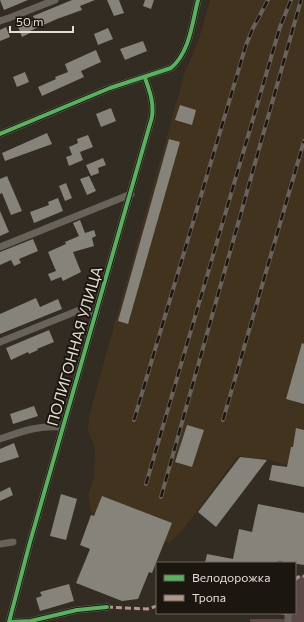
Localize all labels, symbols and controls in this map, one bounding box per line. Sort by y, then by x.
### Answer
scale bar [10,8,73,34]
text: 50 m [16,14,44,28]
street label: ПОЛИГОННАЯ УЛИЦА [43,264,105,428]
legend [156,562,296,614]
text: Велодорожка [192,570,270,584]
text: Тропа [192,590,226,604]

